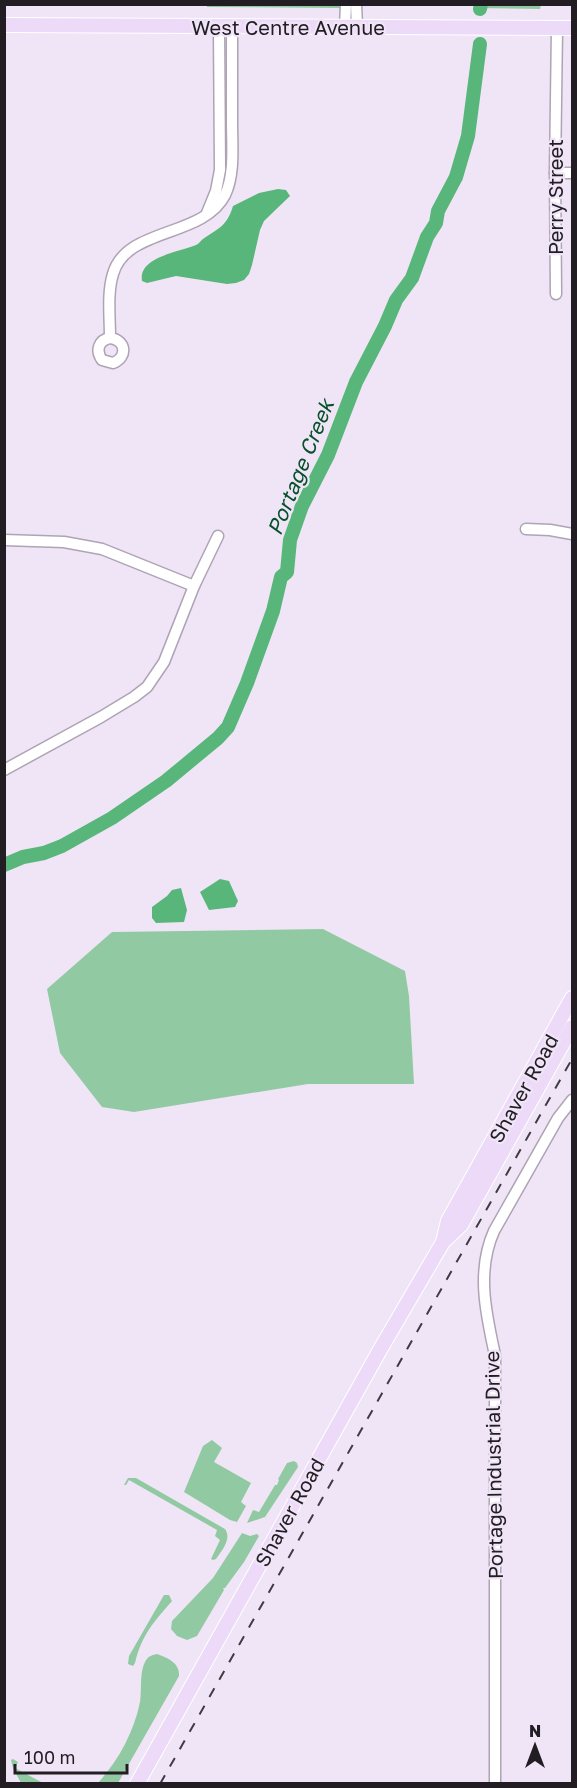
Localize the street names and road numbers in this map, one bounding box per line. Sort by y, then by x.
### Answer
street label: West Centre Avenue [191,15,385,39]
street label: Perry Street [543,139,567,255]
street label: Shaver Road [483,1030,563,1146]
street label: Portage Industrial Drive [479,1351,507,1579]
street label: Shaver Road [249,1454,329,1570]

